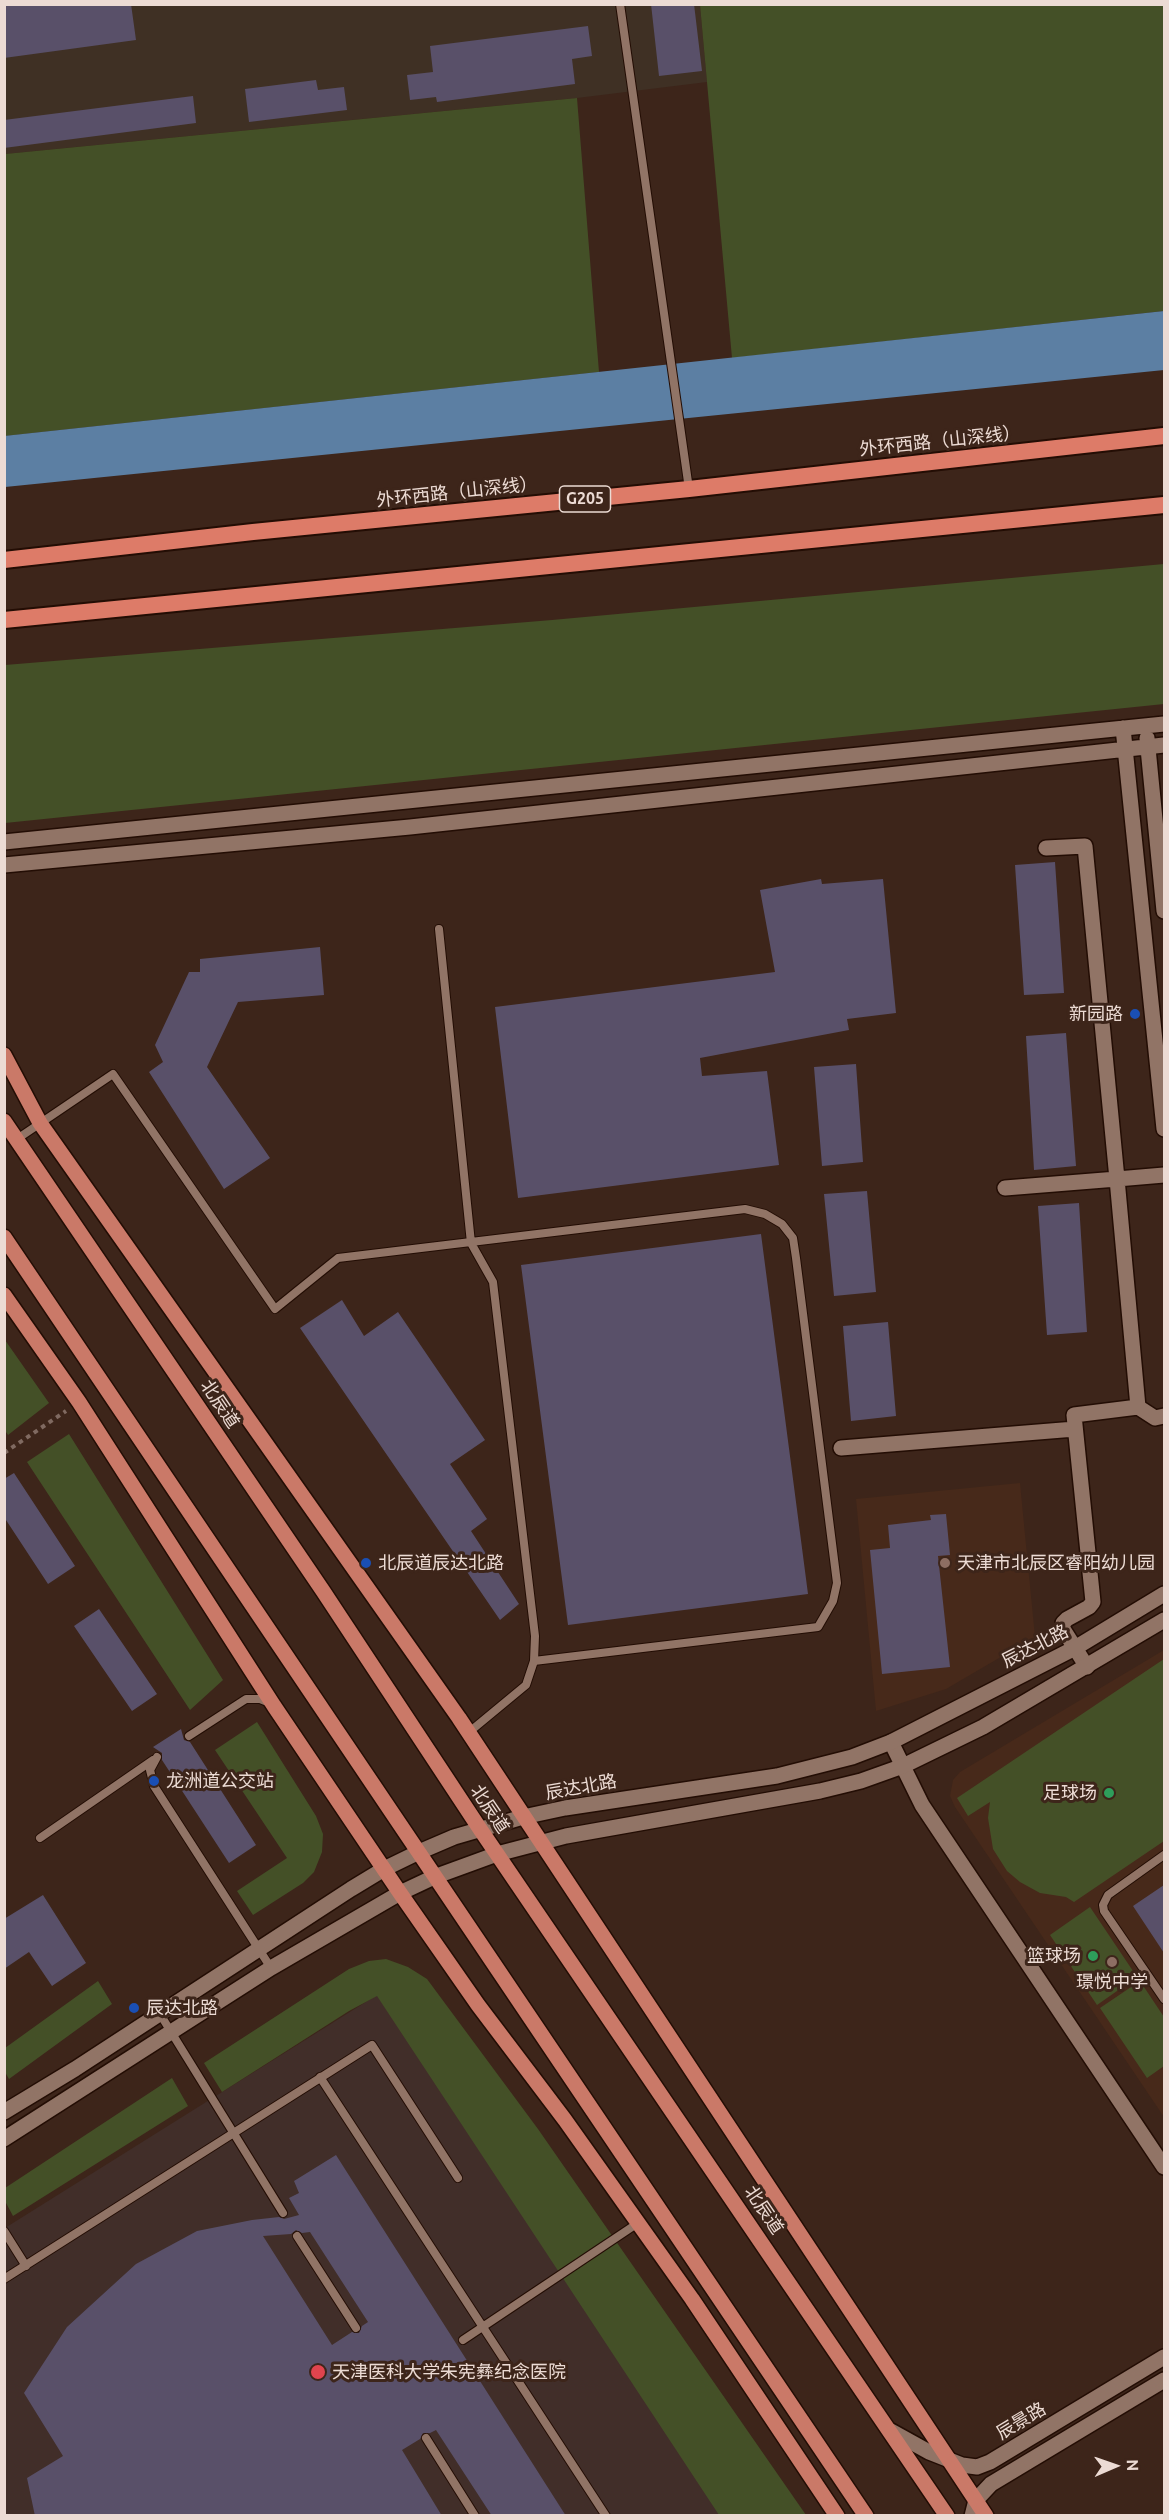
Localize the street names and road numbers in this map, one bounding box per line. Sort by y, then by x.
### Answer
street label: 外环西路（山深线） [858,422,1022,460]
street label: 外环西路（山深线） [375,473,539,511]
road number: G205 [560,486,610,512]
street label: 北辰道 [196,1376,244,1432]
street label: 辰达北路 [998,1620,1072,1672]
street label: 辰达北路 [544,1770,618,1804]
street label: 北辰道 [466,1781,514,1837]
street label: 北辰道 [740,2182,788,2238]
street label: 辰景路 [992,2398,1050,2444]

